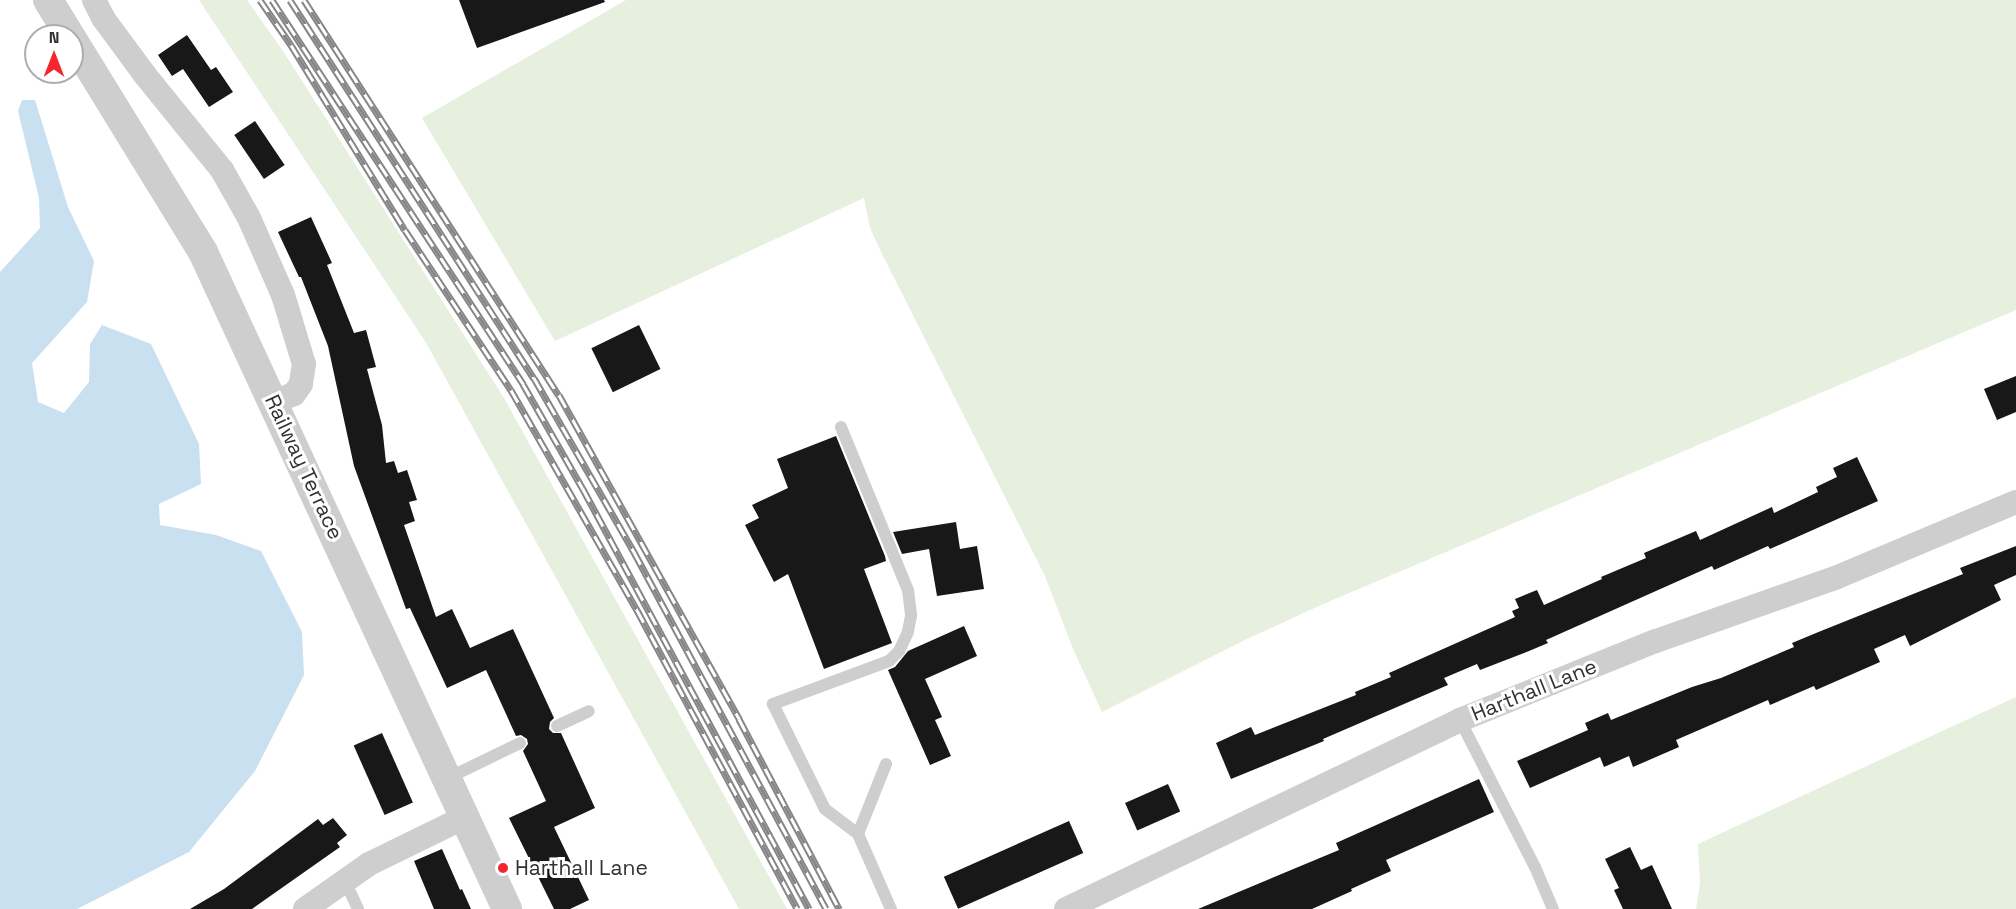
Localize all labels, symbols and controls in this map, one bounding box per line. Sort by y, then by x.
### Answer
north arrow [24,24,84,84]
text: N [49,27,59,48]
street label: Railway Terrace [259,390,349,544]
street label: Harthall Lane [1468,653,1600,727]
place label: Harthall Lane [515,855,648,881]
marker: Harthall Lane [496,861,510,875]

